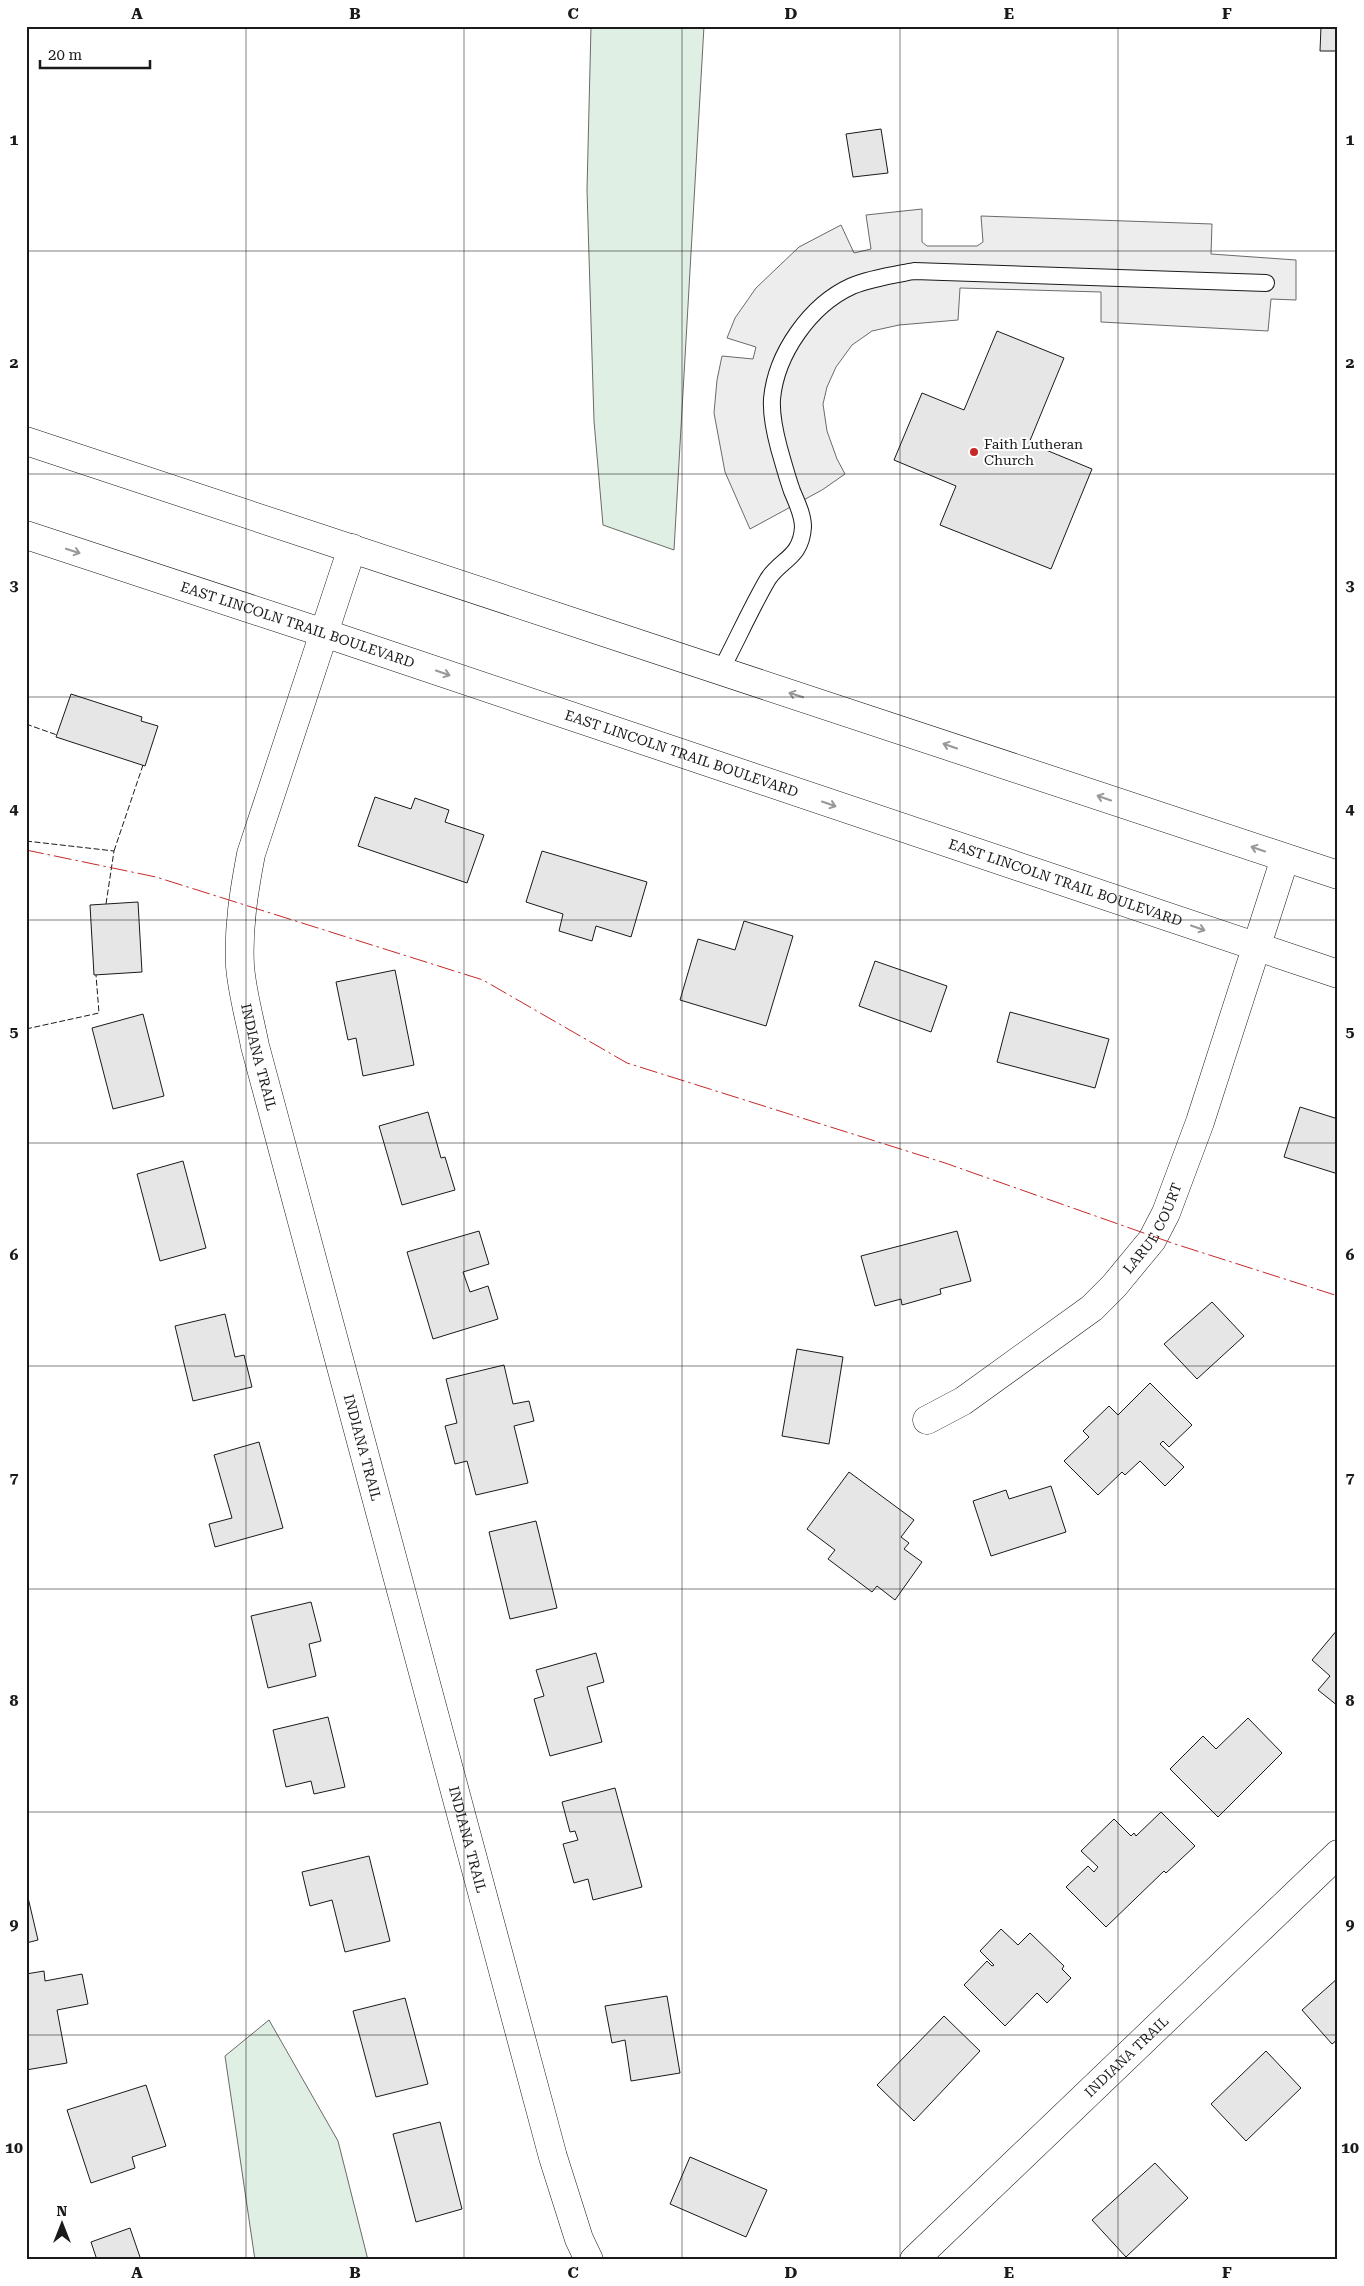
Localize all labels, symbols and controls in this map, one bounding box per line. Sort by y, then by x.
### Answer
text: A [131,4,143,23]
text: B [349,4,361,23]
text: C [567,4,579,23]
text: D [785,4,798,23]
text: E [1004,4,1014,23]
text: F [1222,4,1232,23]
scale bar [40,38,150,70]
text: 20 m [48,46,83,64]
text: 1 [10,130,19,149]
text: 1 [1346,130,1355,149]
text: 2 [10,353,19,372]
text: 2 [1346,353,1355,372]
place label: Faith Lutheran Church [984,436,1083,468]
marker: Faith Lutheran Church [968,446,980,458]
one-way arrow [64,546,80,556]
text: 3 [10,576,19,595]
text: 3 [1346,576,1355,595]
street label: EAST LINCOLN TRAIL BOULEVARD [179,578,417,671]
one-way arrow [435,669,450,678]
one-way arrow [788,689,804,699]
street label: EAST LINCOLN TRAIL BOULEVARD [563,707,801,800]
one-way arrow [943,741,958,750]
one-way arrow [1096,792,1112,802]
text: 4 [10,799,19,818]
one-way arrow [821,799,837,809]
text: 4 [1346,799,1355,818]
street label: EAST LINCOLN TRAIL BOULEVARD [947,836,1184,929]
one-way arrow [1251,844,1266,853]
one-way arrow [1190,924,1206,934]
street label: INDIANA TRAIL [238,1002,280,1112]
text: 5 [10,1022,19,1041]
text: 5 [1346,1022,1355,1041]
street label: LARUE COURT [1120,1181,1185,1277]
text: 6 [10,1245,19,1264]
text: 6 [1346,1245,1355,1264]
street label: INDIANA TRAIL [341,1392,385,1503]
text: 7 [10,1468,19,1487]
text: 7 [1346,1468,1355,1487]
text: 8 [10,1691,19,1710]
text: 8 [1346,1691,1355,1710]
street label: INDIANA TRAIL [446,1784,490,1895]
text: 9 [10,1915,19,1934]
text: 9 [1346,1915,1355,1934]
street label: INDIANA TRAIL [1081,2013,1172,2100]
text: 10 [5,2138,23,2157]
text: 10 [1341,2138,1359,2157]
north arrow [38,2198,88,2248]
text: N [57,2203,68,2219]
text: A [131,2263,143,2282]
text: B [349,2263,361,2282]
text: C [567,2263,579,2282]
text: D [785,2263,798,2282]
text: E [1004,2263,1014,2282]
text: F [1222,2263,1232,2282]

